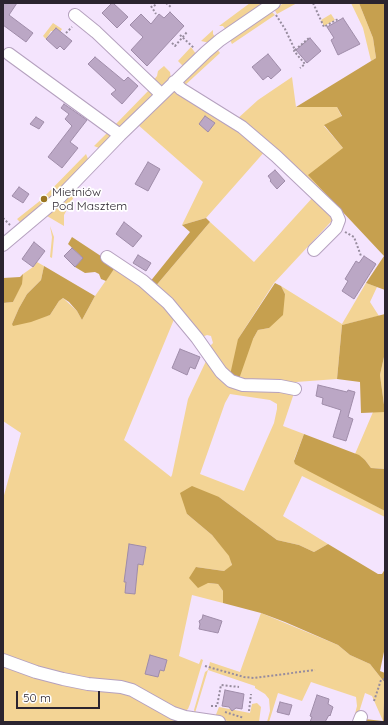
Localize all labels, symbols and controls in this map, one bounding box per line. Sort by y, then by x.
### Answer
place label: Mietniów Pod Masztem [52,185,127,213]
marker: Mietniów Pod Masztem [39,194,49,204]
scale bar [18,683,102,709]
text: 50 m [23,690,51,705]

